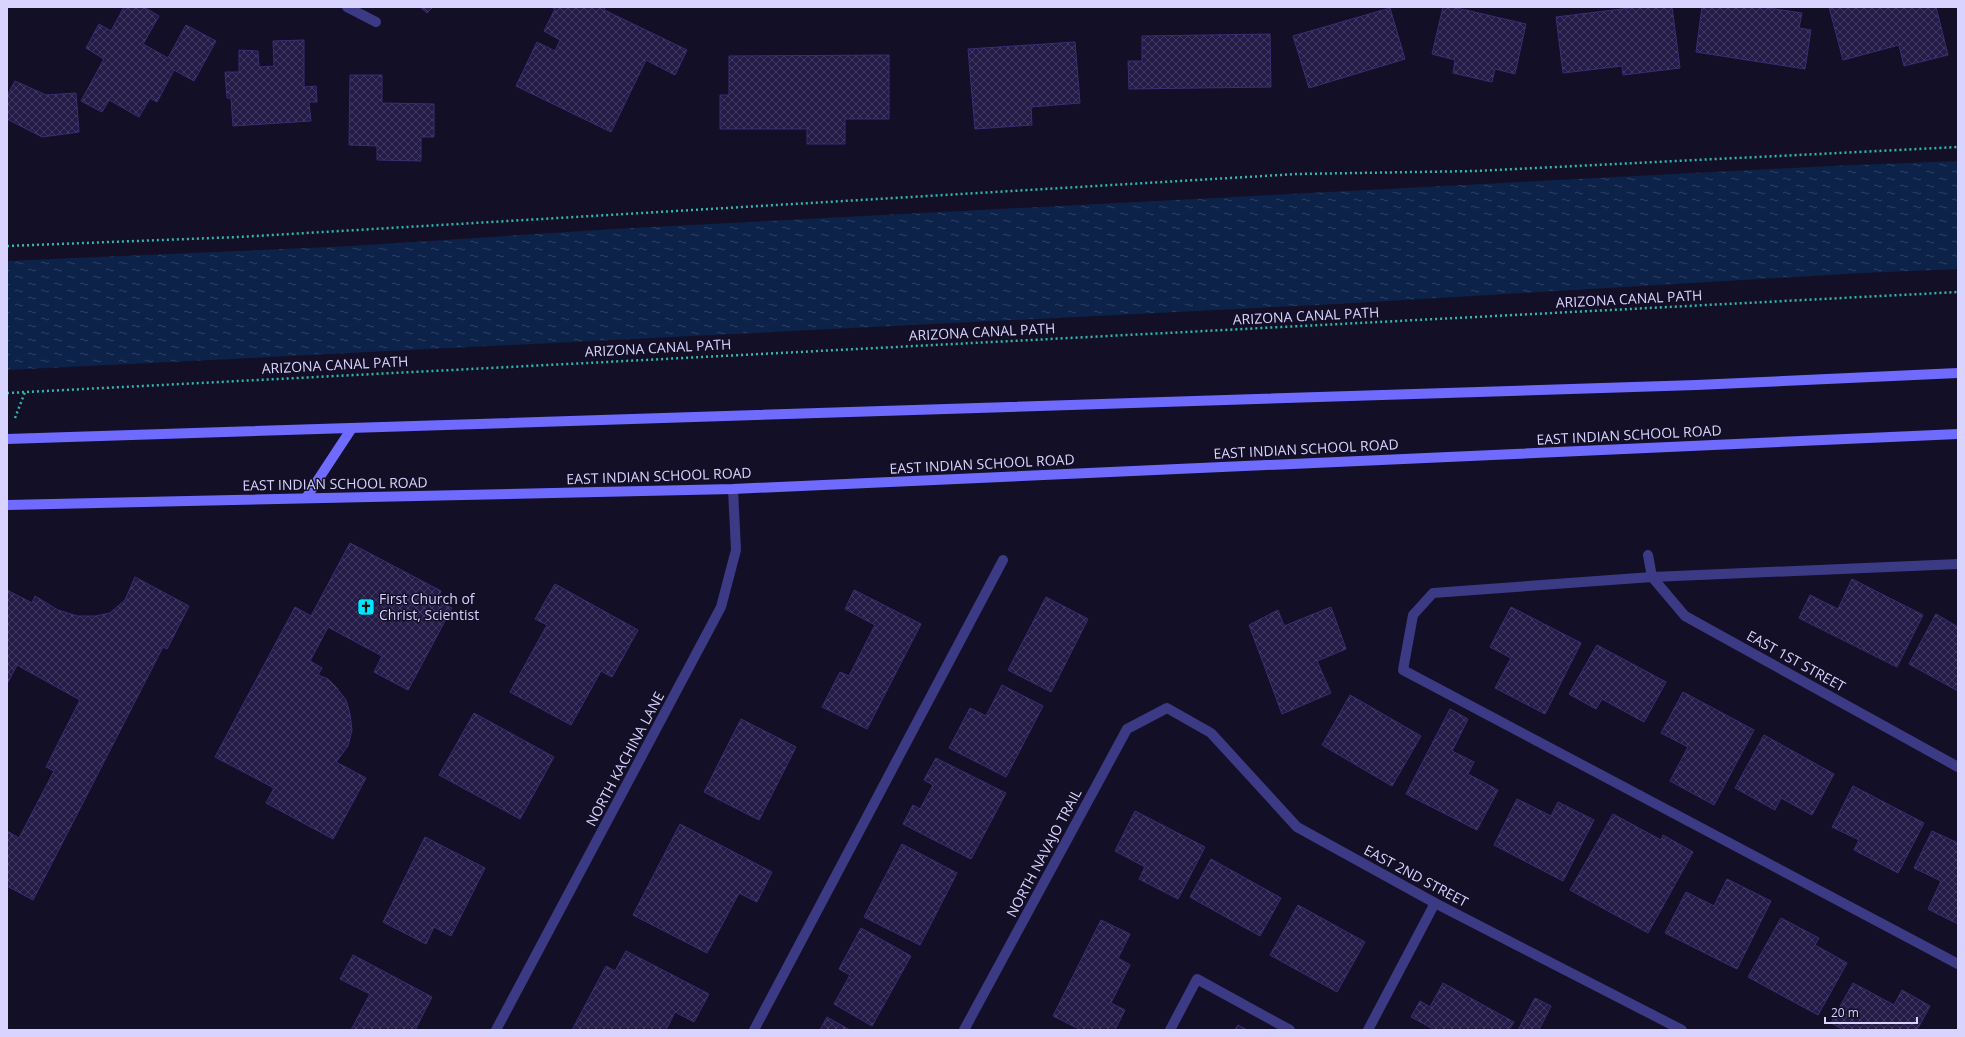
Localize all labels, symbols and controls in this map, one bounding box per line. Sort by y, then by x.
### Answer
street label: ARIZONA CANAL PATH [1555,285,1703,312]
street label: ARIZONA CANAL PATH [1232,302,1380,329]
street label: ARIZONA CANAL PATH [908,318,1056,345]
street label: ARIZONA CANAL PATH [584,334,732,361]
street label: ARIZONA CANAL PATH [261,351,409,378]
street label: EAST INDIAN SCHOOL ROAD [1536,420,1722,449]
street label: EAST INDIAN SCHOOL ROAD [1213,434,1399,463]
street label: EAST INDIAN SCHOOL ROAD [889,449,1075,478]
street label: EAST INDIAN SCHOOL ROAD [566,463,752,488]
street label: EAST INDIAN SCHOOL ROAD [242,472,428,495]
place label: First Church of Christ, Scientist [379,589,479,624]
church icon: First Church of Christ, Scientist [356,597,376,617]
street label: EAST 1ST STREET [1744,626,1849,696]
street label: NORTH KACHINA LANE [581,688,668,829]
street label: NORTH NAVAJO TRAIL [1002,785,1086,920]
street label: EAST 2ND STREET [1361,840,1472,911]
scale bar [1825,999,1917,1025]
text: 20 m [1831,1004,1859,1021]

